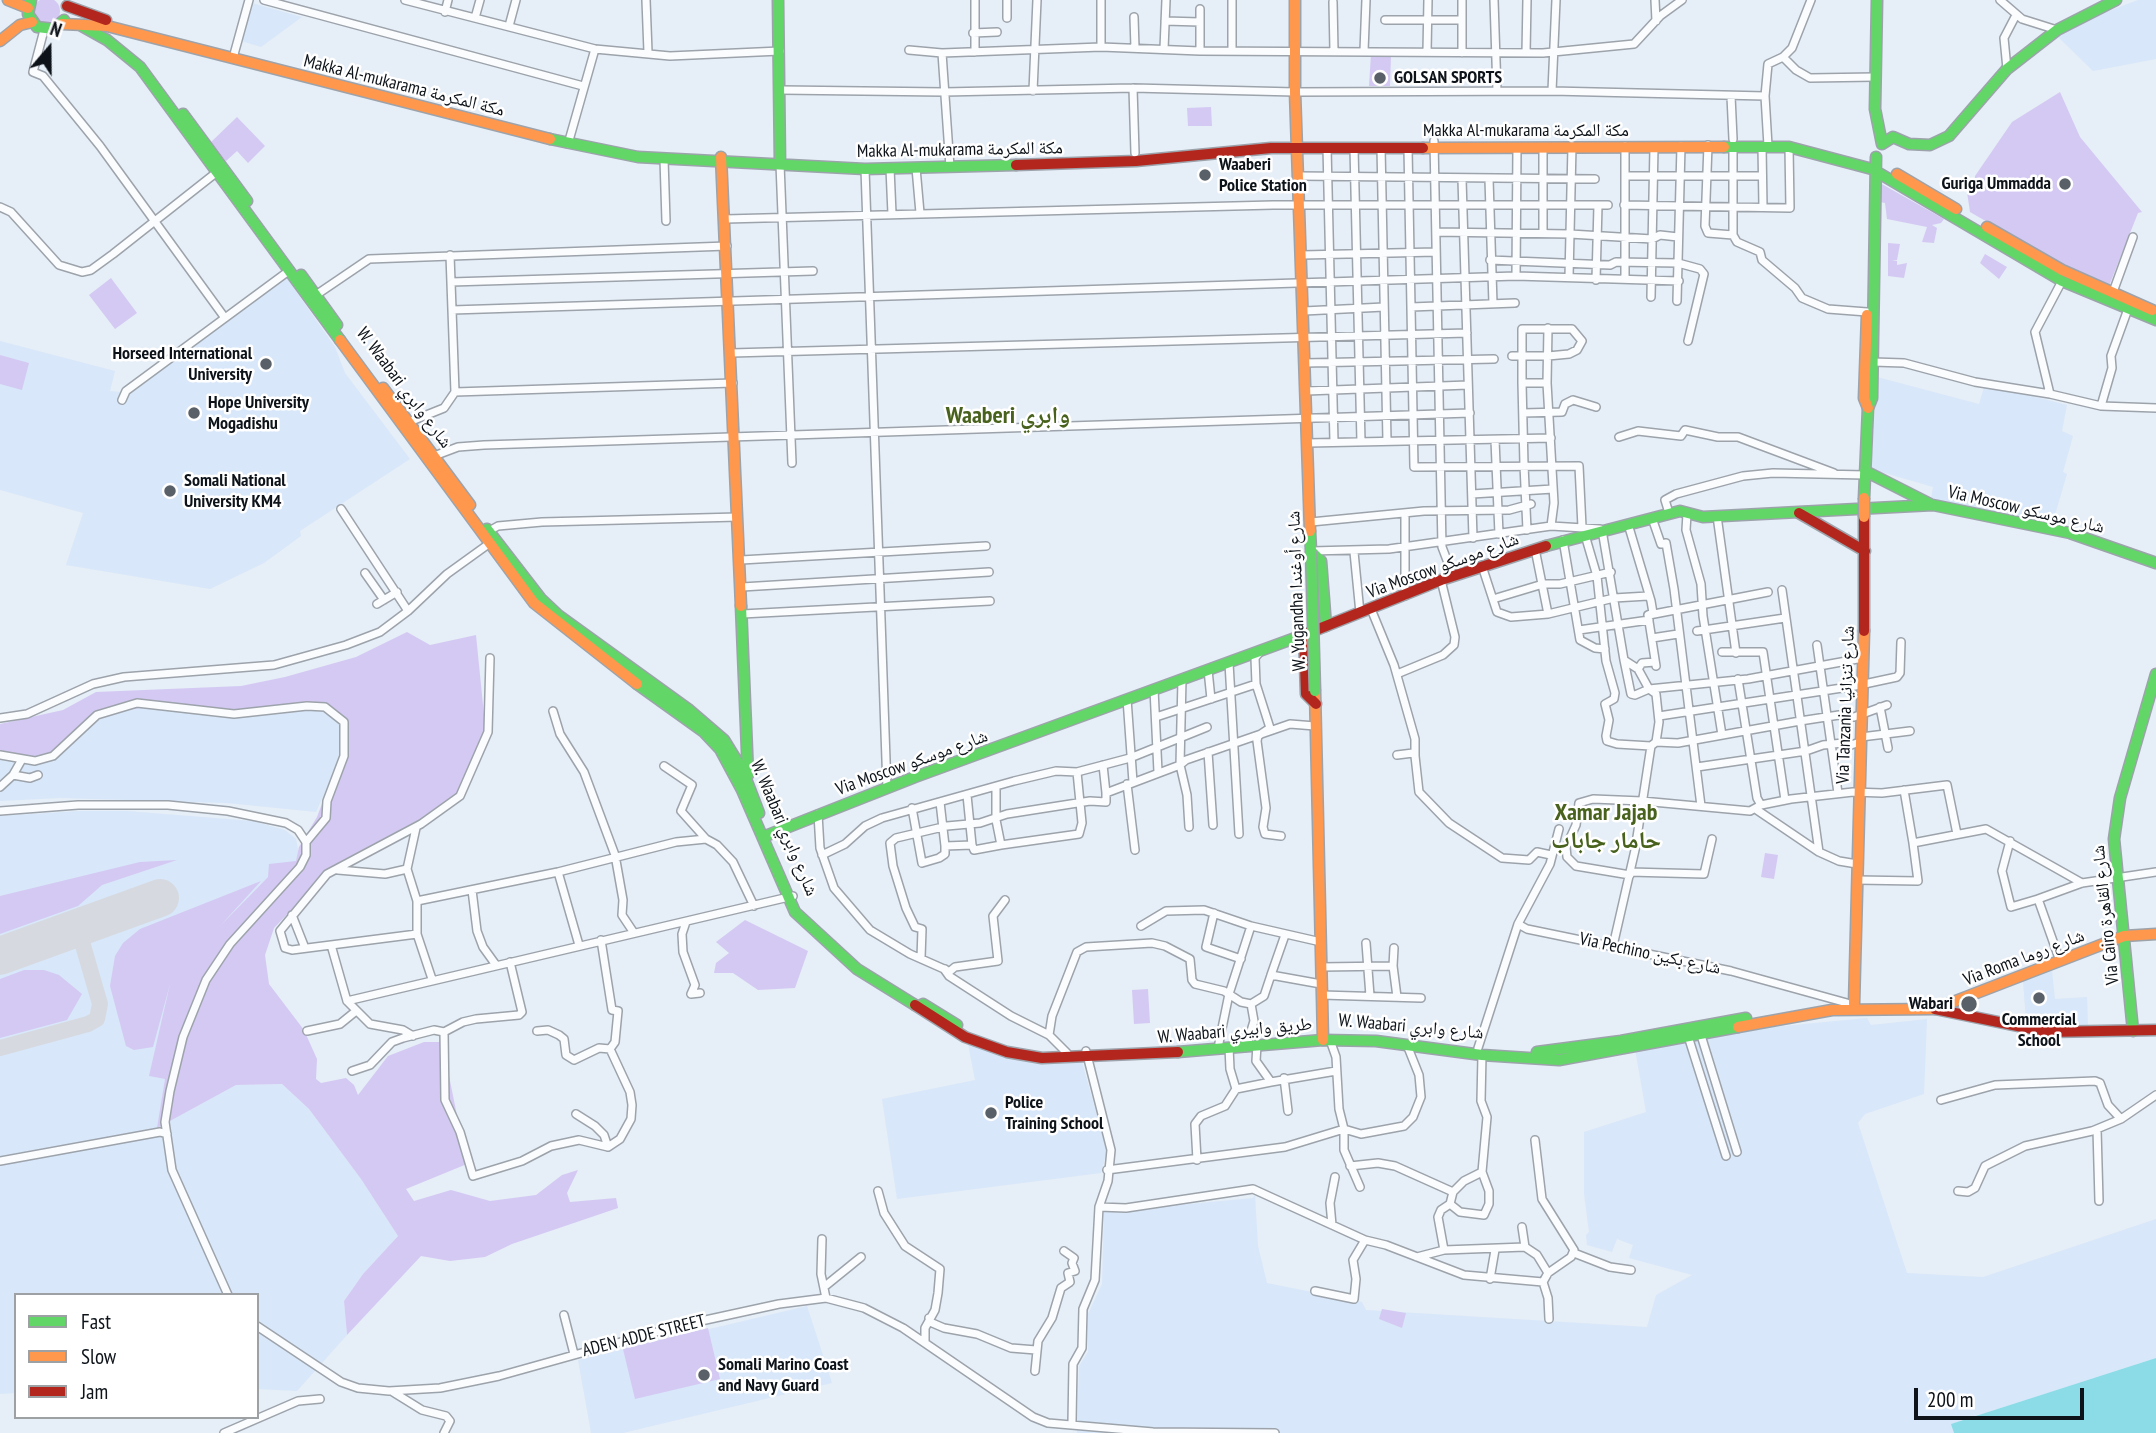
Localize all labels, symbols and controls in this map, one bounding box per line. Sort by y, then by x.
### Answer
north arrow [14,14,84,84]
text: N [47,16,65,42]
street label: Makka Al-mukarama مكة المكرمة [301,51,507,121]
place label: GOLSAN SPORTS [1394,67,1502,89]
marker: GOLSAN SPORTS [1372,70,1388,86]
street label: Makka Al-mukarama مكة المكرمة [1423,120,1629,142]
street label: Makka Al-mukarama مكة المكرمة [857,137,1063,163]
place label: Waaberi Police Station [1219,154,1307,196]
marker: Waaberi Police Station [1197,167,1213,183]
place label: Guriga Ummadda [1941,173,2051,195]
marker: Guriga Ummadda [2057,176,2073,192]
street label: W. Waabari شارع وابري [352,323,456,453]
place label: Horseed International University [112,343,252,386]
marker: Horseed International University [258,356,274,372]
place label: Hope University Mogadishu [208,392,309,434]
district label: Waaberi وابري [946,402,1070,430]
marker: Hope University Mogadishu [186,405,202,421]
place label: Somali National University KM4 [184,470,286,512]
street label: Via Moscow شارع موسكو [1946,481,2106,539]
marker: Somali National University KM4 [162,483,178,499]
street label: W. Yugandha شارع أوغندا [1283,510,1311,672]
street label: Via Moscow شارع موسكو [1364,529,1522,603]
street label: Via Tanzania شارع تنزانيا [1832,625,1860,785]
street label: Via Moscow شارع موسكو [833,726,991,800]
street label: W. Waabari شارع وابري [746,757,822,899]
district label: Xamar Jajab حامار جاباب [1545,799,1667,855]
street label: Via Cairo شارع القاهرة [2088,844,2124,986]
street label: Via Roma شارع روما [1960,925,2088,991]
street label: Via Pechino شارع بكين [1577,928,1723,980]
marker: Commercial School [2031,990,2047,1006]
place label: Wabari [1909,993,1953,1015]
marker: Wabari [1959,994,1979,1014]
place label: Commercial School [2002,1009,2076,1052]
street label: W. Waabari شارع وابري [1338,1010,1484,1044]
street label: W. Waabari طريق وابيري [1157,1013,1313,1049]
place label: Police Training School [1005,1092,1103,1134]
marker: Police Training School [983,1105,999,1121]
legend [14,1293,259,1419]
text: Fast [81,1308,111,1335]
street label: ADEN ADDE STREET [580,1310,708,1362]
text: Slow [81,1343,116,1370]
place label: Somali Marino Coast and Navy Guard [718,1354,849,1396]
marker: Somali Marino Coast and Navy Guard [696,1367,712,1383]
scale bar [1918,1374,2088,1418]
text: Jam [81,1378,108,1405]
text: 200 m [1927,1386,1973,1413]

